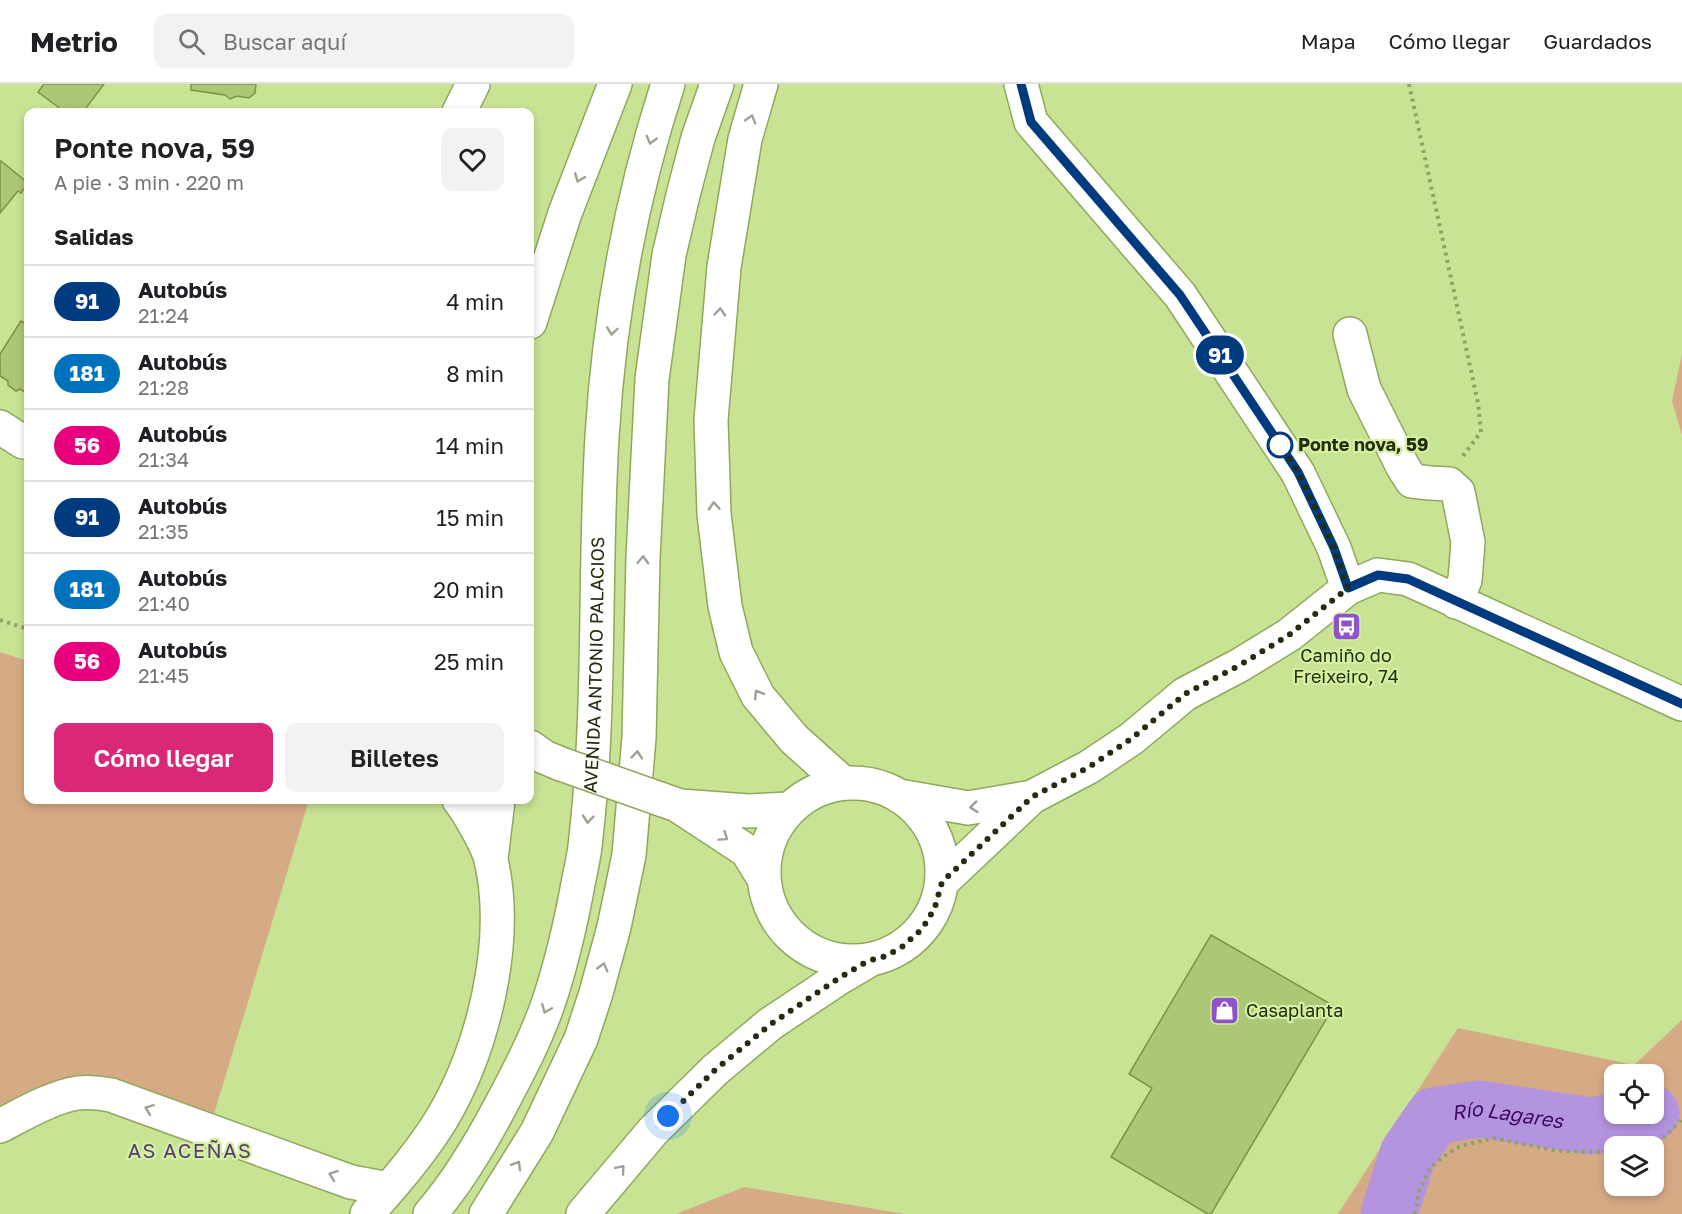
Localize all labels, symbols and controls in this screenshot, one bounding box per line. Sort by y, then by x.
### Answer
search box [154,14,574,68]
text: Metrio [30,25,118,58]
icon: search [175,25,208,58]
text: Buscar aquí [223,28,346,55]
text: Mapa [1301,28,1356,54]
text: Cómo llegar [1389,28,1510,54]
text: Guardados [1543,28,1652,54]
one-way arrow [744,115,756,125]
button: heart [441,128,504,191]
text: Ponte nova, 59 [54,131,255,164]
one-way arrow [645,135,658,145]
text: A pie · 3 min · 220 m [54,170,244,194]
one-way arrow [574,172,586,183]
text: Salidas [54,223,134,250]
text: Autobús [138,276,227,303]
text: 91 [75,288,99,314]
text: 4 min [446,288,504,315]
text: 21:24 [138,303,189,327]
one-way arrow [713,307,726,316]
one-way arrow [607,326,619,335]
line badge: 91 [1193,336,1247,374]
text: 91 [1208,342,1232,368]
text: Autobús [138,348,227,375]
text: 181 [69,360,105,386]
text: 8 min [446,360,504,387]
text: 21:28 [138,375,189,399]
text: Autobús [138,420,227,447]
text: 56 [74,432,100,458]
text: 14 min [436,432,504,459]
marker: Ponte nova, 59 [1267,432,1293,458]
place label: Ponte nova, 59 [1298,433,1429,455]
text: 21:34 [138,447,189,471]
text: Autobús [138,492,227,519]
one-way arrow [707,502,720,511]
text: 91 [75,504,99,530]
text: 15 min [436,504,504,531]
text: 21:35 [138,519,189,543]
street label: AVENIDA ANTONIO PALACIOS [578,536,608,794]
one-way arrow [637,555,650,564]
text: Autobús [138,564,227,591]
text: 181 [69,576,105,602]
text: 20 min [433,576,504,603]
text: 21:40 [138,591,190,615]
bus stop icon: Camiño do Freixeiro, 74 [1330,611,1362,643]
text: Autobús [138,636,227,663]
place label: Camiño do Freixeiro, 74 [1293,644,1399,687]
text: 56 [74,648,100,674]
text: 25 min [434,648,504,675]
text: 21:45 [138,663,189,687]
one-way arrow [754,690,765,701]
button: Cómo llegar [54,723,273,792]
button: Billetes [285,723,504,792]
one-way arrow [630,750,643,759]
one-way arrow [969,800,979,812]
one-way arrow [582,814,595,823]
one-way arrow [718,829,728,841]
one-way arrow [596,963,608,973]
shop icon: Casaplanta [1209,995,1241,1027]
place label: Casaplanta [1246,999,1343,1021]
one-way arrow [541,1002,553,1013]
map controls [1604,1064,1664,1196]
button: locate [1604,1064,1664,1124]
water label: Río Lagares [1450,1095,1566,1133]
your location [653,1101,683,1131]
one-way arrow [144,1103,155,1116]
button: layers [1604,1136,1664,1196]
district label: AS ACEÑAS [128,1138,252,1162]
one-way arrow [510,1161,522,1171]
one-way arrow [613,1165,624,1176]
one-way arrow [328,1170,338,1183]

